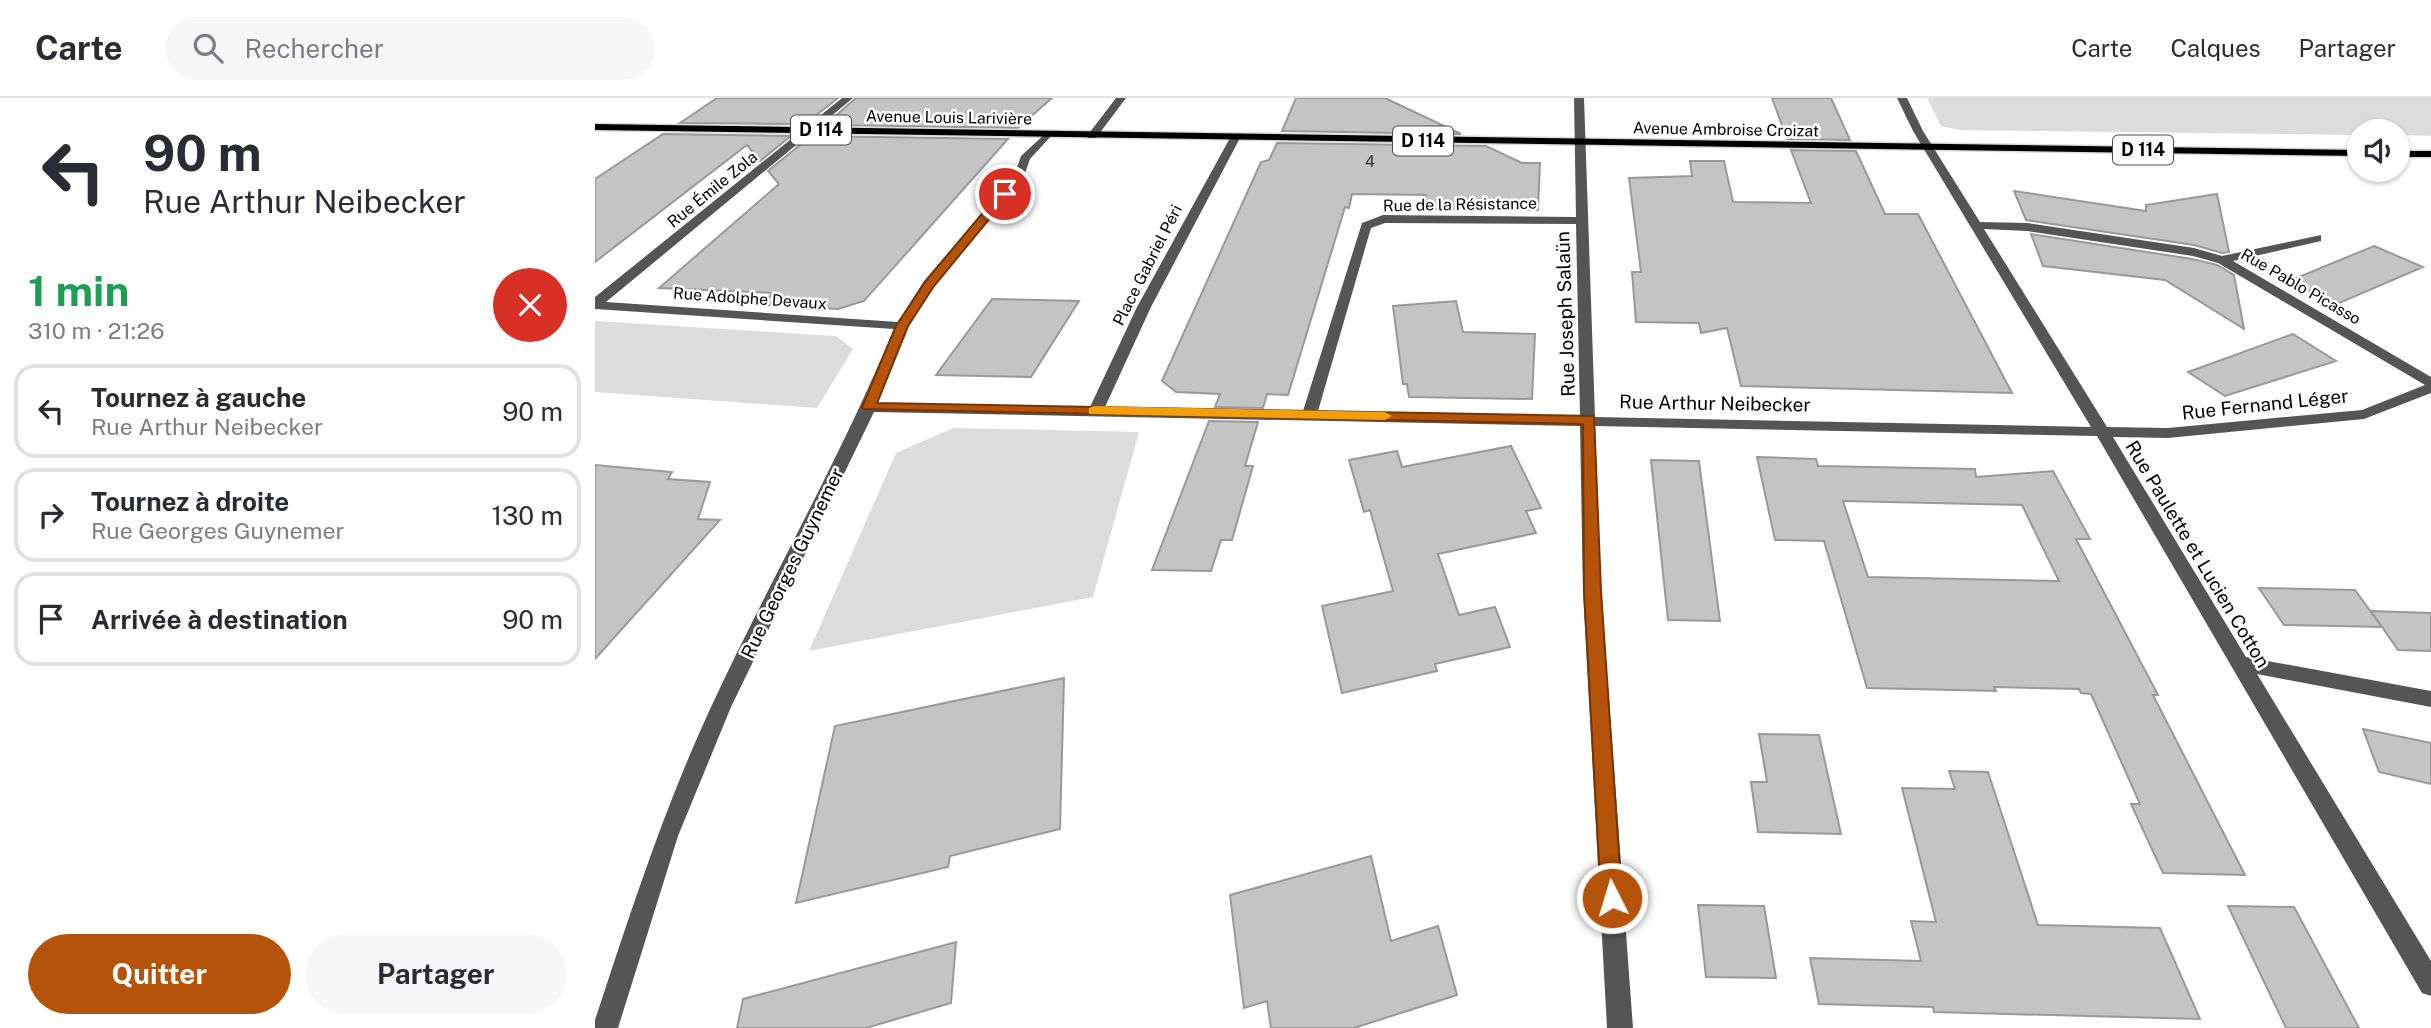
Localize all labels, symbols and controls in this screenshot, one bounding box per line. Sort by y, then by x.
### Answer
search box [165,17,655,80]
text: Carte [35,29,123,67]
icon: search [189,29,227,67]
text: Rechercher [245,33,384,64]
text: Carte [2071,34,2132,62]
text: Calques [2170,34,2261,62]
text: Partager [2299,34,2396,62]
street label: Avenue Louis Larivière [866,107,1032,128]
road number: D 114 [791,115,851,144]
street label: Avenue Ambroise Croizat [1633,118,1819,141]
map controls [2347,119,2410,182]
button: sound [2347,119,2410,182]
text: 90 m [143,124,262,182]
icon: left [28,126,119,217]
road number: D 114 [1393,126,1453,156]
road number: D 114 [2113,136,2173,164]
street label: Rue Émile Zola [663,147,761,231]
house number: 4 [1365,152,1375,171]
pin [975,164,1035,224]
icon: arrive [986,175,1024,213]
text: Rue Arthur Neibecker [143,183,466,220]
street label: Rue de la Résistance [1383,194,1537,215]
street label: Place Gabriel Péri [1109,202,1186,329]
street label: Rue Joseph Salaün [1551,231,1579,397]
street label: Rue Pablo Picasso [2237,244,2364,328]
text: 1 min [28,266,129,315]
button: close [493,268,567,342]
street label: Rue Adolphe Devaux [672,284,827,313]
text: 310 m · 21:26 [28,317,164,344]
text: Tournez à gauche [91,382,306,413]
street label: Rue Fernand Léger [2181,384,2349,424]
street label: Rue Arthur Neibecker [1619,390,1811,416]
icon: left [32,392,70,430]
text: 90 m [502,396,563,427]
text: Rue Arthur Neibecker [91,413,323,440]
street label: Rue Paulette et Lucien Cotton [2121,436,2275,672]
street label: Rue Georges Guynemer [736,464,848,662]
text: Tournez à droite [91,486,289,517]
icon: right [32,496,70,534]
text: 130 m [491,500,563,531]
text: Rue Georges Guynemer [91,517,344,544]
icon: arrive [32,600,70,638]
text: Arrivée à destination [91,604,348,635]
text: 90 m [502,604,563,635]
position arrow [1575,861,1649,935]
button: Quitter [28,934,291,1014]
button: Partager [305,934,567,1014]

